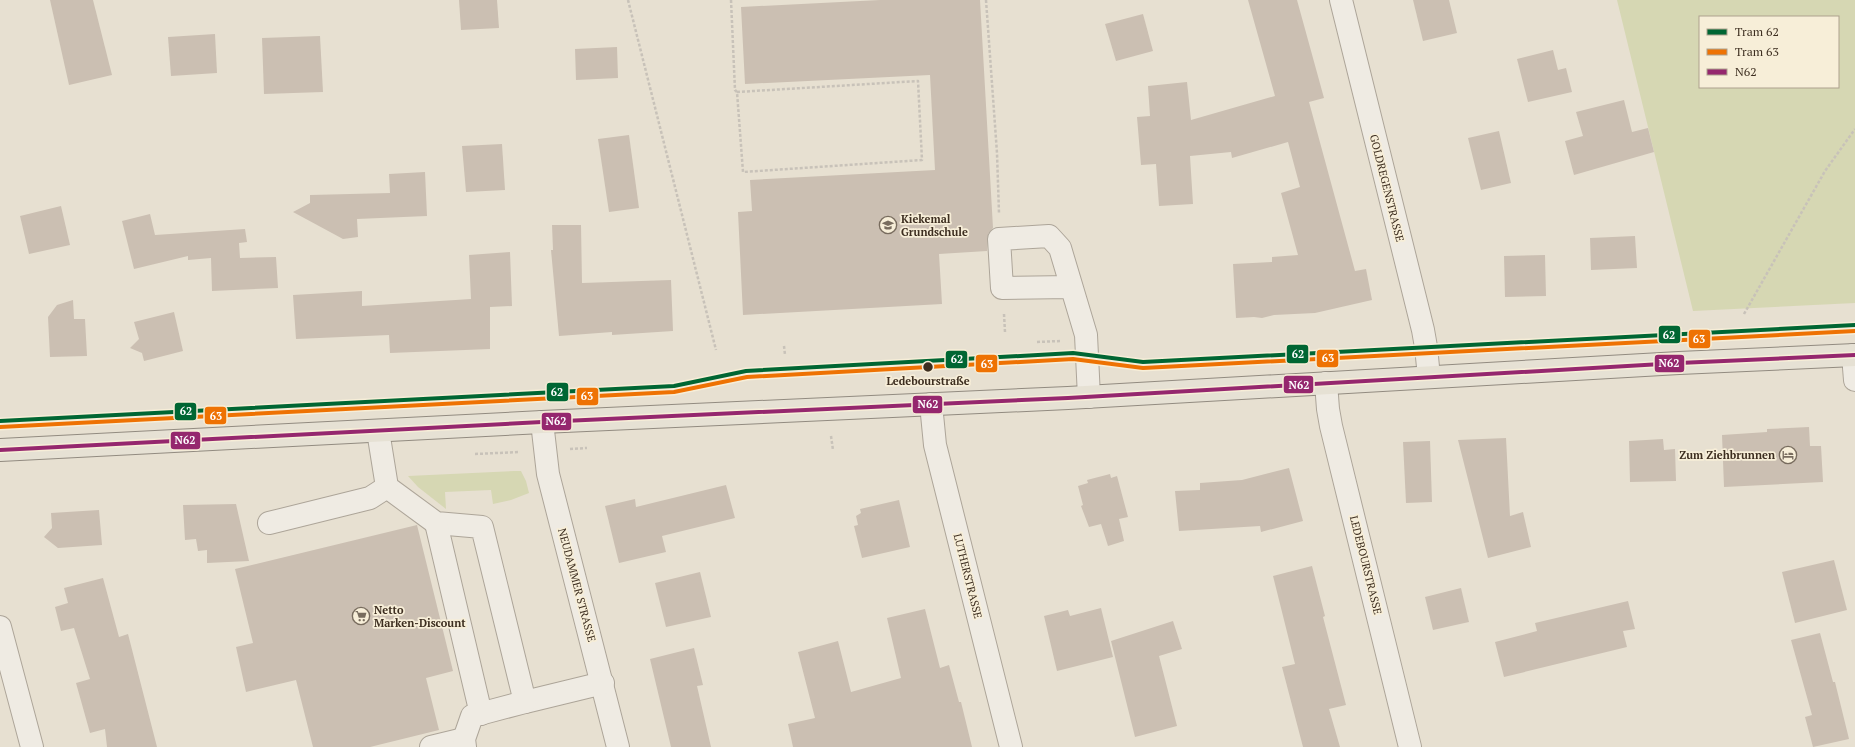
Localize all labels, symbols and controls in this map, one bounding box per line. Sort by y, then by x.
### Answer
legend [1699,16,1839,88]
text: Tram 62 [1735,24,1779,39]
text: Tram 63 [1735,44,1779,59]
text: N62 [1735,64,1757,79]
street label: GOLDREGENSTRASSE [1367,133,1407,243]
place label: Kiekemal Grundschule [901,212,968,239]
school or university icon: Kiekemal Grundschule [878,215,898,235]
line badge: 62 [1658,325,1681,344]
text: 62 [1663,328,1675,342]
line badge: 63 [1688,329,1711,349]
text: 63 [1693,332,1705,346]
line badge: 62 [1286,344,1309,364]
text: 62 [1292,347,1304,361]
line badge: 63 [1316,349,1339,368]
line badge: 62 [945,350,968,369]
text: 63 [1322,351,1334,365]
text: 62 [951,352,963,366]
line badge: 63 [975,354,998,373]
line badge: N62 [1654,354,1685,373]
text: N62 [1659,356,1679,370]
text: 63 [981,357,993,371]
marker: Ledebourstraße [921,360,935,374]
place label: Ledebourstraße [886,374,970,388]
line badge: N62 [1283,375,1314,394]
text: N62 [1289,378,1309,392]
line badge: 62 [546,382,569,402]
text: 62 [551,385,563,399]
line badge: 63 [576,387,599,406]
text: 63 [581,389,593,403]
line badge: N62 [912,395,943,414]
text: N62 [918,397,938,411]
line badge: 62 [174,402,197,421]
text: 62 [180,404,192,418]
line badge: 63 [204,406,227,425]
text: 63 [210,409,222,423]
line badge: N62 [541,412,572,431]
text: N62 [546,414,566,428]
line badge: N62 [170,431,201,450]
text: N62 [175,433,195,447]
hotel icon: Zum Ziehbrunnen [1778,445,1798,465]
place label: Zum Ziehbrunnen [1679,448,1775,462]
street label: LEDEBOURSTRASSE [1347,514,1385,616]
street label: NEUDAMMER STRASSE [555,527,599,643]
street label: LUTHERSTRASSE [951,532,985,620]
place label: Netto Marken-Discount [374,603,466,630]
supermarket icon: Netto Marken-Discount [351,606,371,626]

